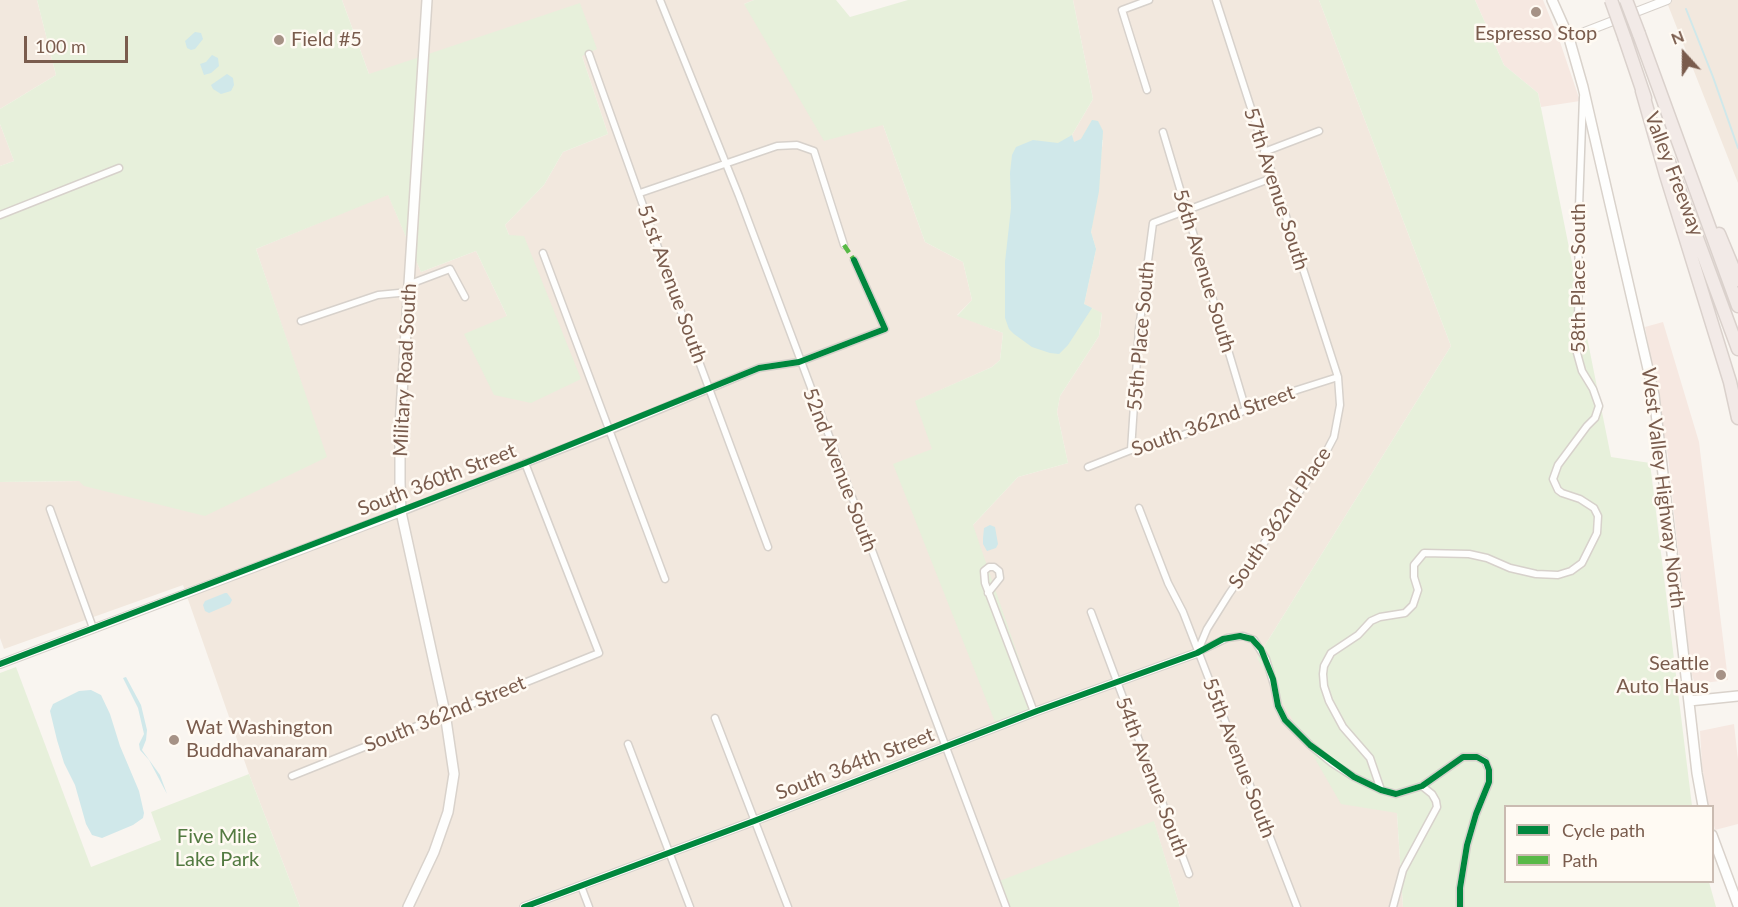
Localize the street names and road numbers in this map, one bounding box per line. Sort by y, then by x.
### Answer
street label: 57th Avenue South [1238,105,1314,273]
street label: Valley Freeway [1639,108,1709,240]
street label: 56th Avenue South [1168,186,1240,356]
street label: 51st Avenue South [632,201,712,367]
street label: 58th Place South [1567,203,1591,353]
street label: 55th Place South [1123,260,1159,412]
street label: Military Road South [388,283,422,457]
street label: West Valley Highway North [1636,366,1690,610]
street label: South 362nd Street [1128,380,1298,462]
street label: 52nd Avenue South [798,385,882,555]
street label: South 360th Street [354,439,520,521]
street label: South 362nd Place [1224,443,1336,593]
street label: South 362nd Street [361,671,529,757]
street label: 55th Avenue South [1197,675,1281,841]
street label: 54th Avenue South [1110,694,1194,860]
street label: South 364th Street [772,723,938,805]

